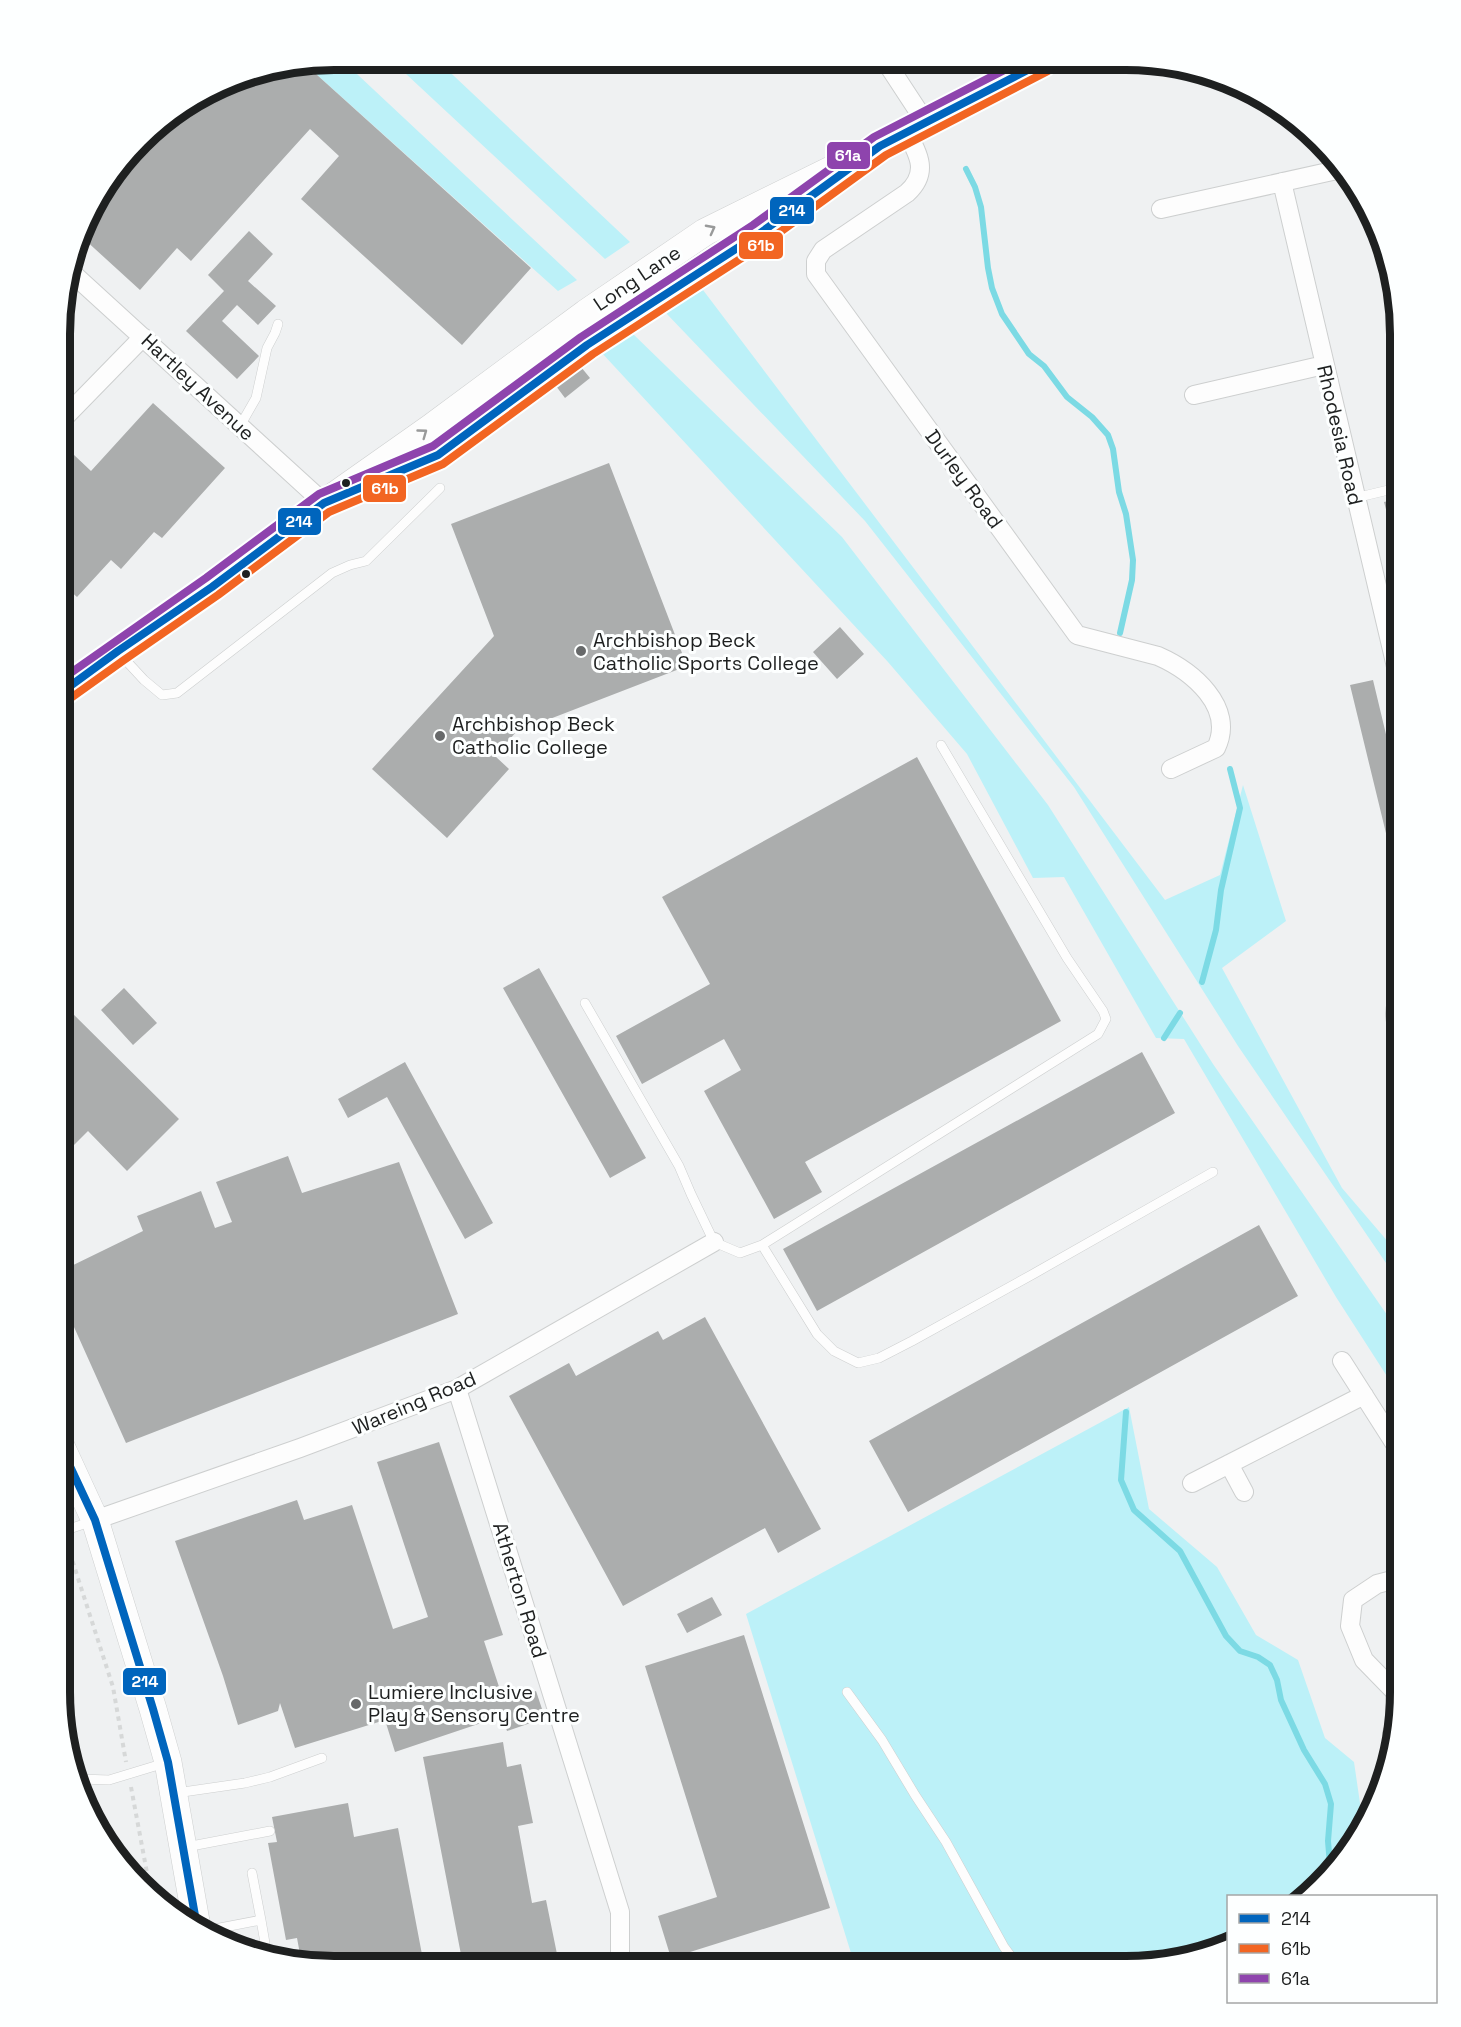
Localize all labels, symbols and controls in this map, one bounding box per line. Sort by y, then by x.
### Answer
line badge: 61a [826,141,871,170]
text: 61a [835,145,861,166]
line badge: 214 [769,196,815,225]
text: 214 [779,200,805,221]
one-way arrow [705,225,716,237]
line badge: 61b [738,231,784,260]
text: 61b [747,235,775,256]
street label: Long Lane [588,239,686,317]
street label: Hartley Avenue [136,328,260,446]
street label: Rhodesia Road [1311,362,1369,508]
street label: Durley Road [919,424,1009,534]
one-way arrow [416,429,427,440]
line badge: 61b [362,474,407,503]
unlabelled marker [340,477,352,489]
text: 61b [371,478,399,499]
line badge: 214 [277,507,322,536]
text: 214 [286,511,312,532]
unlabelled marker [240,568,252,580]
place label: Archbishop Beck Catholic Sports College [593,627,819,676]
marker: Archbishop Beck Catholic Sports College [574,644,588,658]
place label: Archbishop Beck Catholic College [452,711,615,760]
marker: Archbishop Beck Catholic College [433,729,447,743]
street label: Wareing Road [348,1365,480,1441]
street label: Atherton Road [487,1519,553,1661]
line badge: 214 [122,1667,167,1696]
text: 214 [132,1671,158,1692]
place label: Lumiere Inclusive Play & Sensory Centre [368,1679,580,1728]
marker: Lumiere Inclusive Play & Sensory Centre [349,1697,363,1711]
legend [1227,1895,1437,2003]
text: 214 [1281,1907,1311,1930]
text: 61b [1281,1937,1311,1960]
text: 61a [1281,1967,1310,1990]

